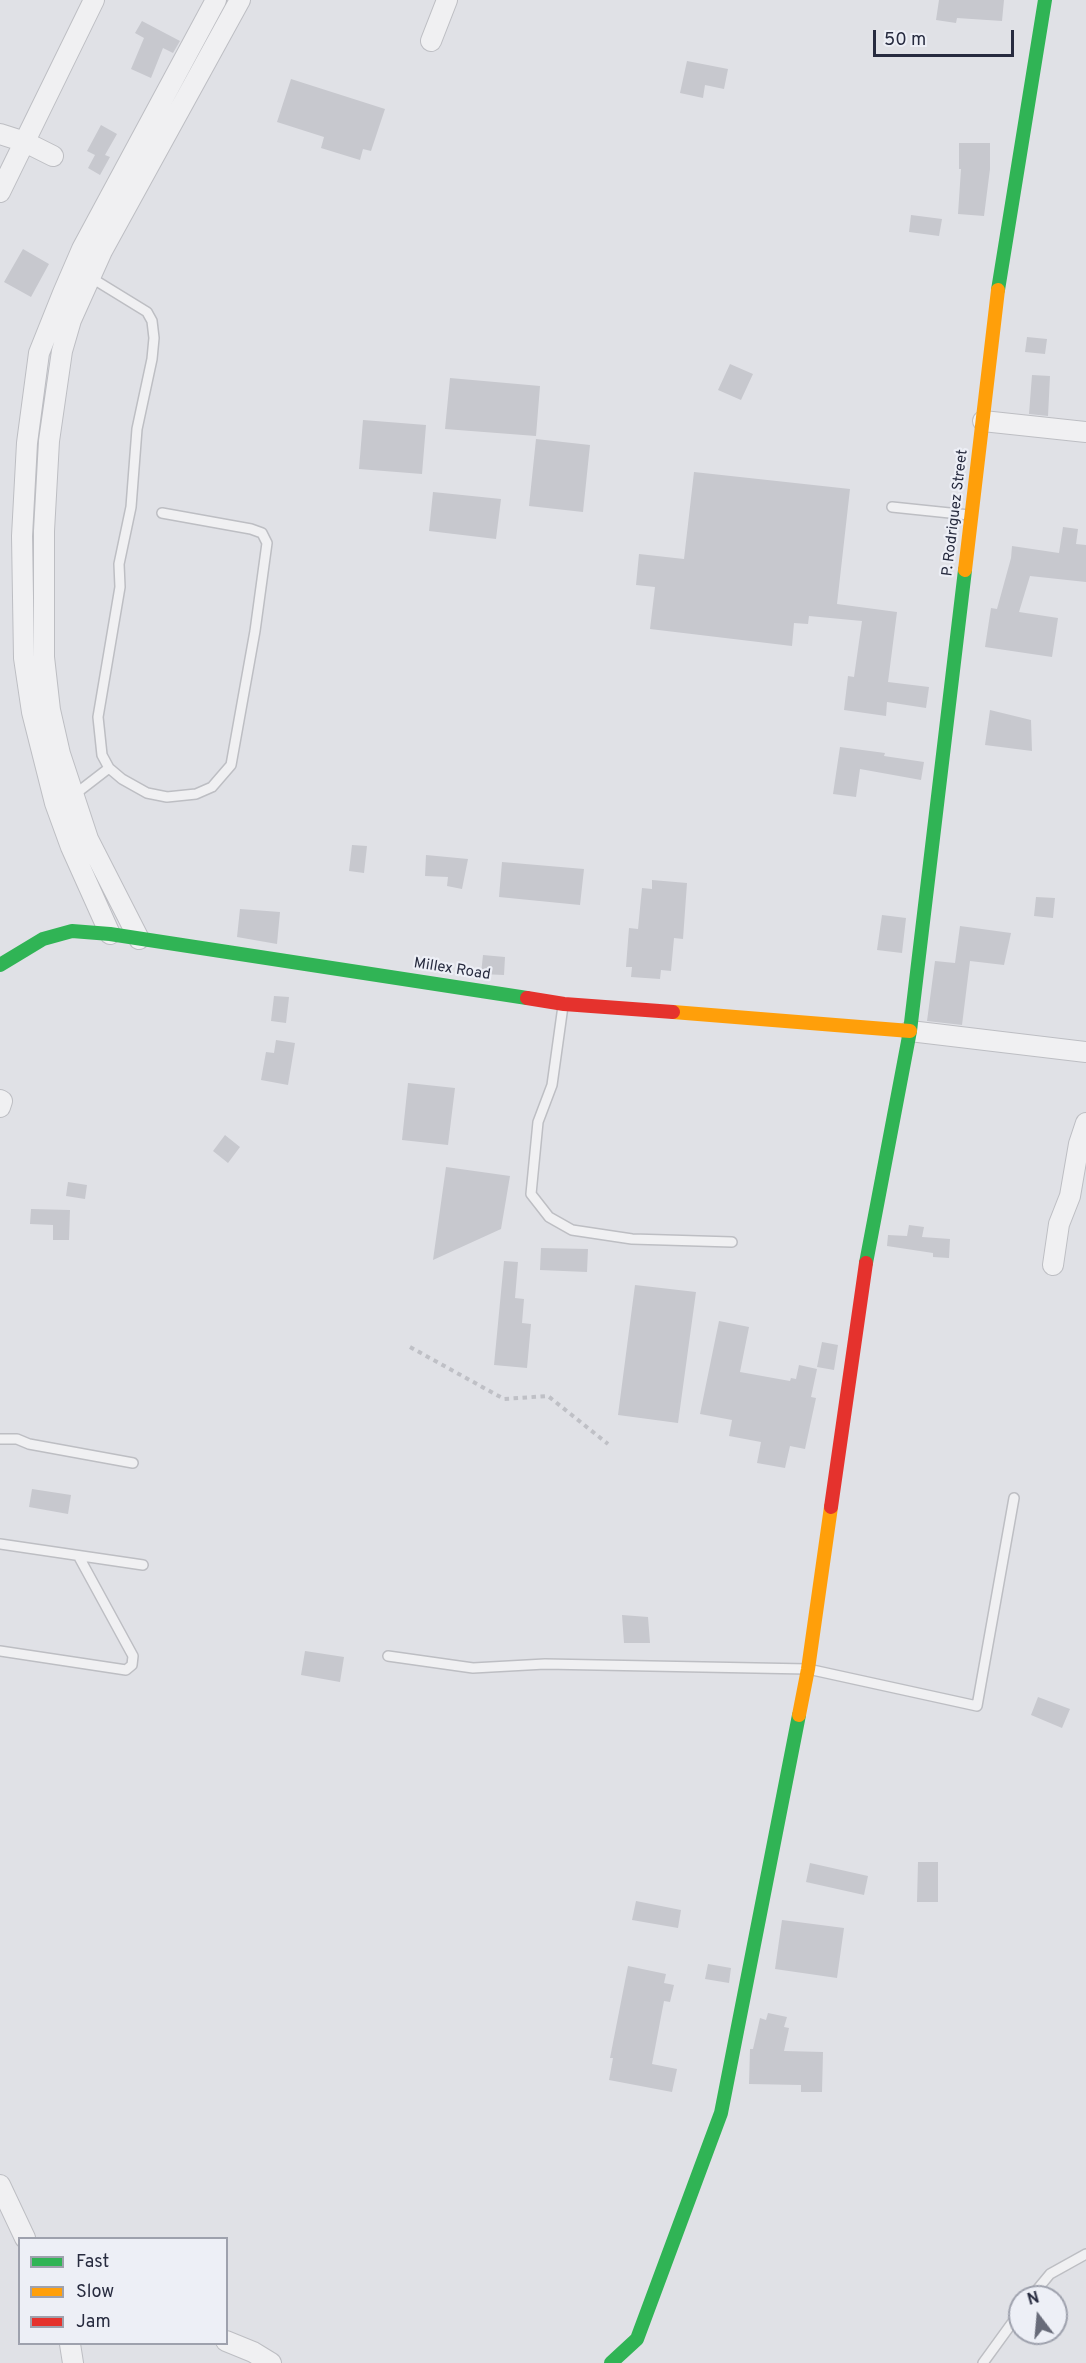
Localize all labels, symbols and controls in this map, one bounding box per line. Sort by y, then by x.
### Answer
scale bar [876,18,1017,56]
text: 50 m [884,29,926,52]
street label: P. Rodriguez Street [939,449,973,577]
street label: Millex Road [412,955,492,985]
legend [18,2237,228,2345]
text: Fast [76,2251,109,2274]
text: Slow [76,2281,114,2304]
north arrow [1008,2285,1068,2345]
text: N [1025,2288,1042,2311]
text: Jam [76,2311,111,2334]

